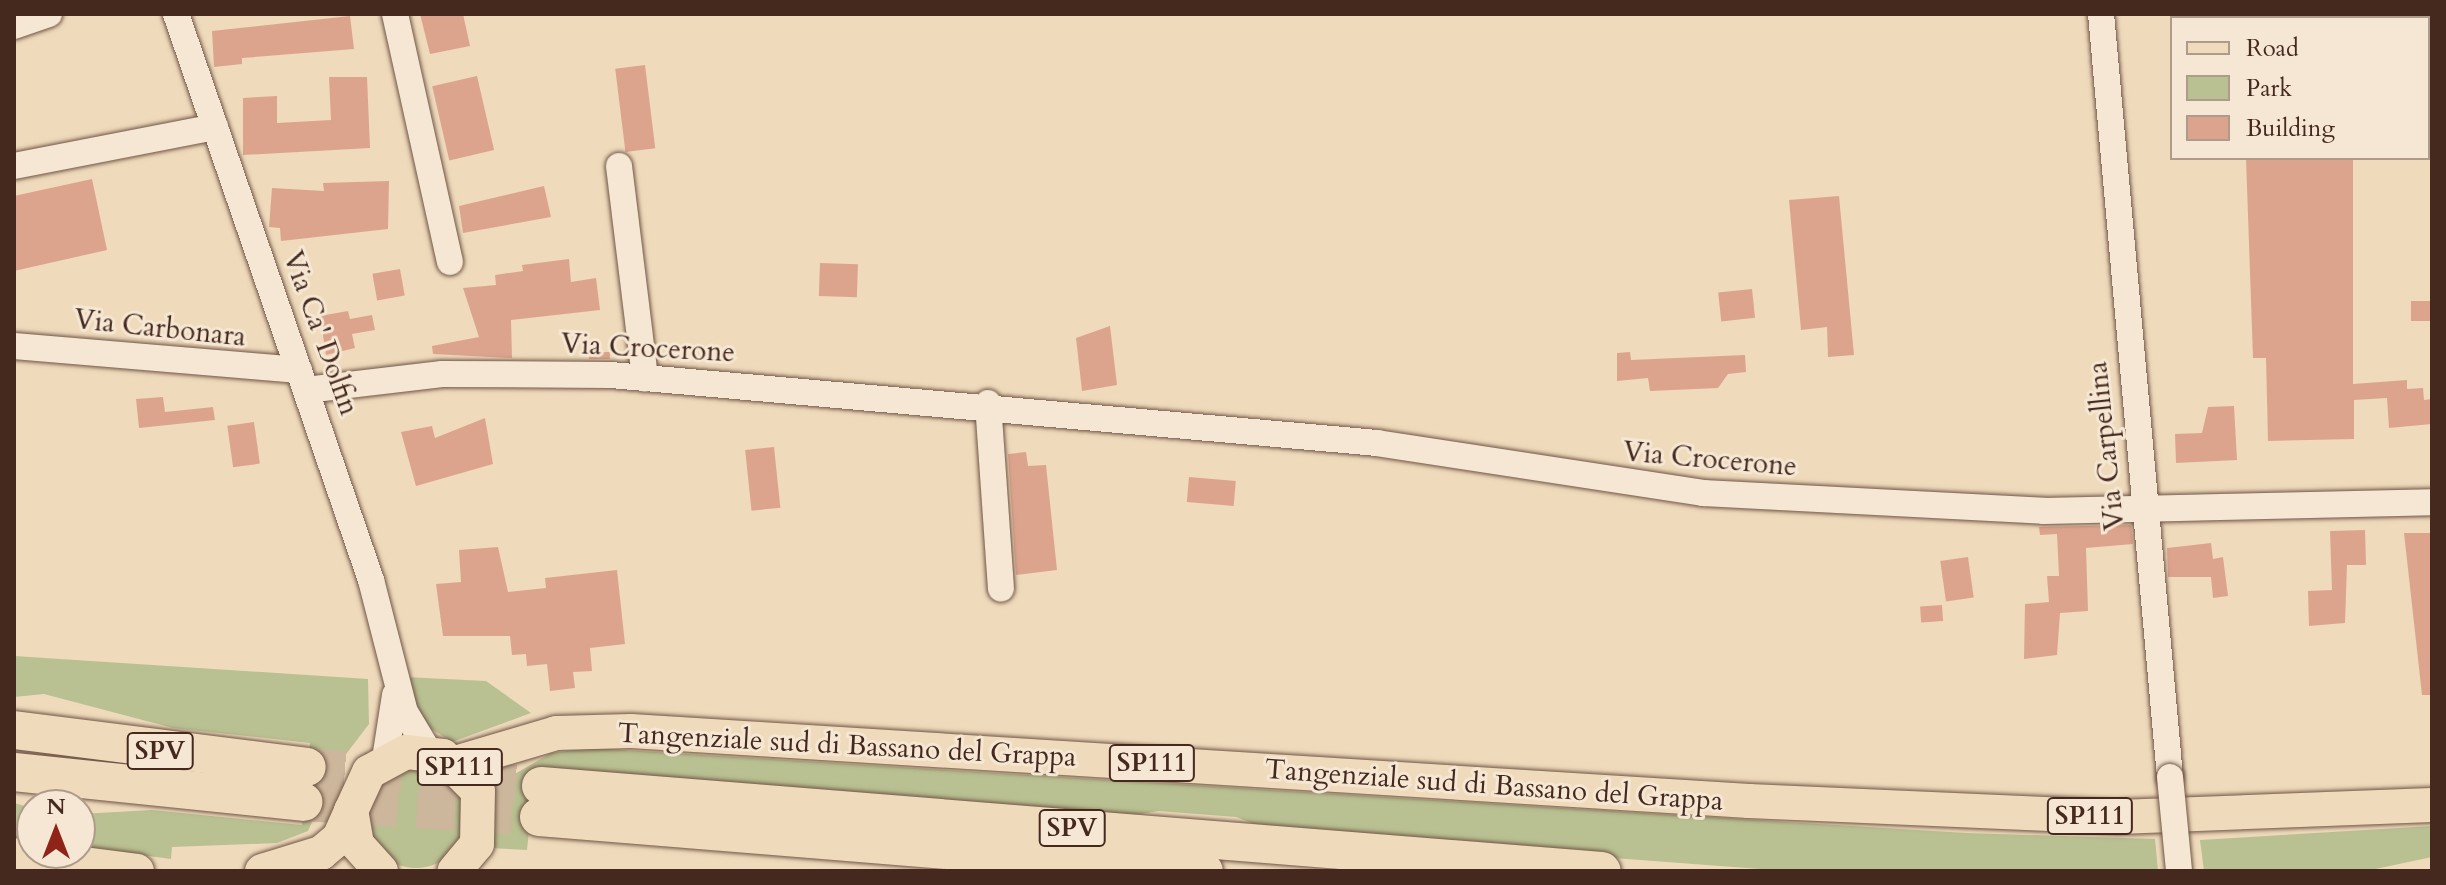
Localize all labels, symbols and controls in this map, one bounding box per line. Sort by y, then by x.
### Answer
legend [2170,16,2430,160]
text: Road [2246,32,2299,65]
text: Park [2246,72,2292,105]
text: Building [2246,112,2335,145]
street label: Via Ca' Dolfin [276,246,366,420]
street label: Via Carbonara [73,302,247,354]
street label: Via Crocerone [560,327,736,369]
street label: Via Carpellina [2080,360,2132,532]
street label: Via Crocerone [1622,435,1798,483]
street label: Tangenziale sud di Bassano del Grappa [617,716,1077,774]
road number: SPV [126,729,194,773]
road number: SP111 [1108,741,1196,785]
road number: SP111 [416,745,504,789]
street label: Tangenziale sud di Bassano del Grappa [1264,752,1724,818]
north arrow [16,789,96,869]
text: N [46,792,66,822]
road number: SP111 [2046,794,2134,838]
road number: SPV [1038,806,1106,850]

